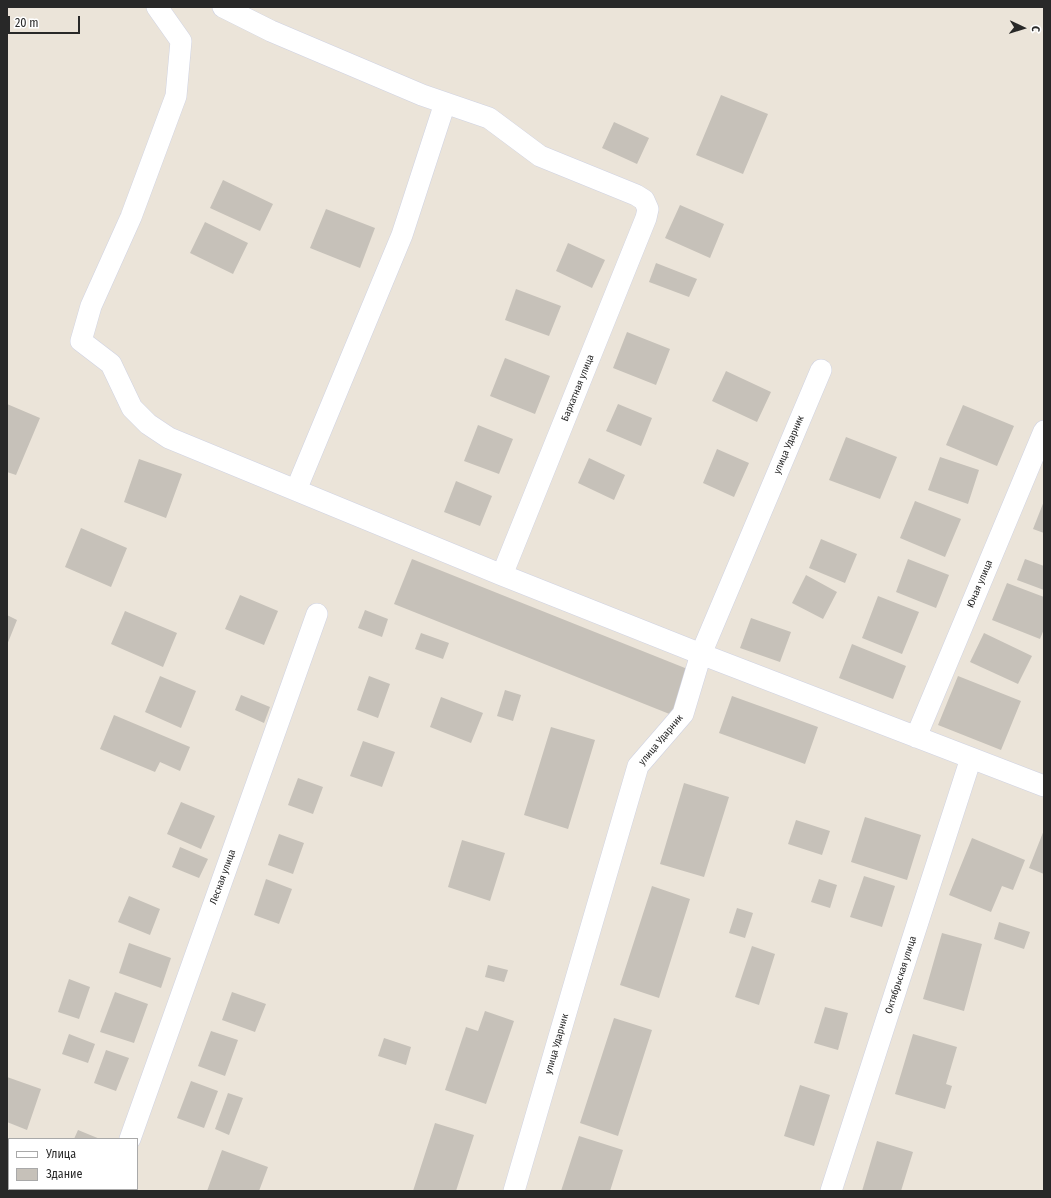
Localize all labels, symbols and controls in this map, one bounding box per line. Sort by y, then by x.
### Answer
scale bar [10,8,82,34]
north arrow [1003,8,1043,48]
text: 20 m [15,16,39,30]
text: С [1029,26,1042,32]
street label: Бархатная улица [559,353,597,423]
street label: улица Ударник [771,414,807,476]
street label: Юная улица [965,558,995,610]
street label: улица Ударник [636,712,686,768]
street label: Лесная улица [207,848,239,906]
street label: Октябрьская улица [883,935,919,1015]
street label: улица Ударник [543,1012,571,1076]
legend [8,1138,138,1190]
text: Улица [46,1147,76,1161]
text: Здание [46,1167,82,1181]

